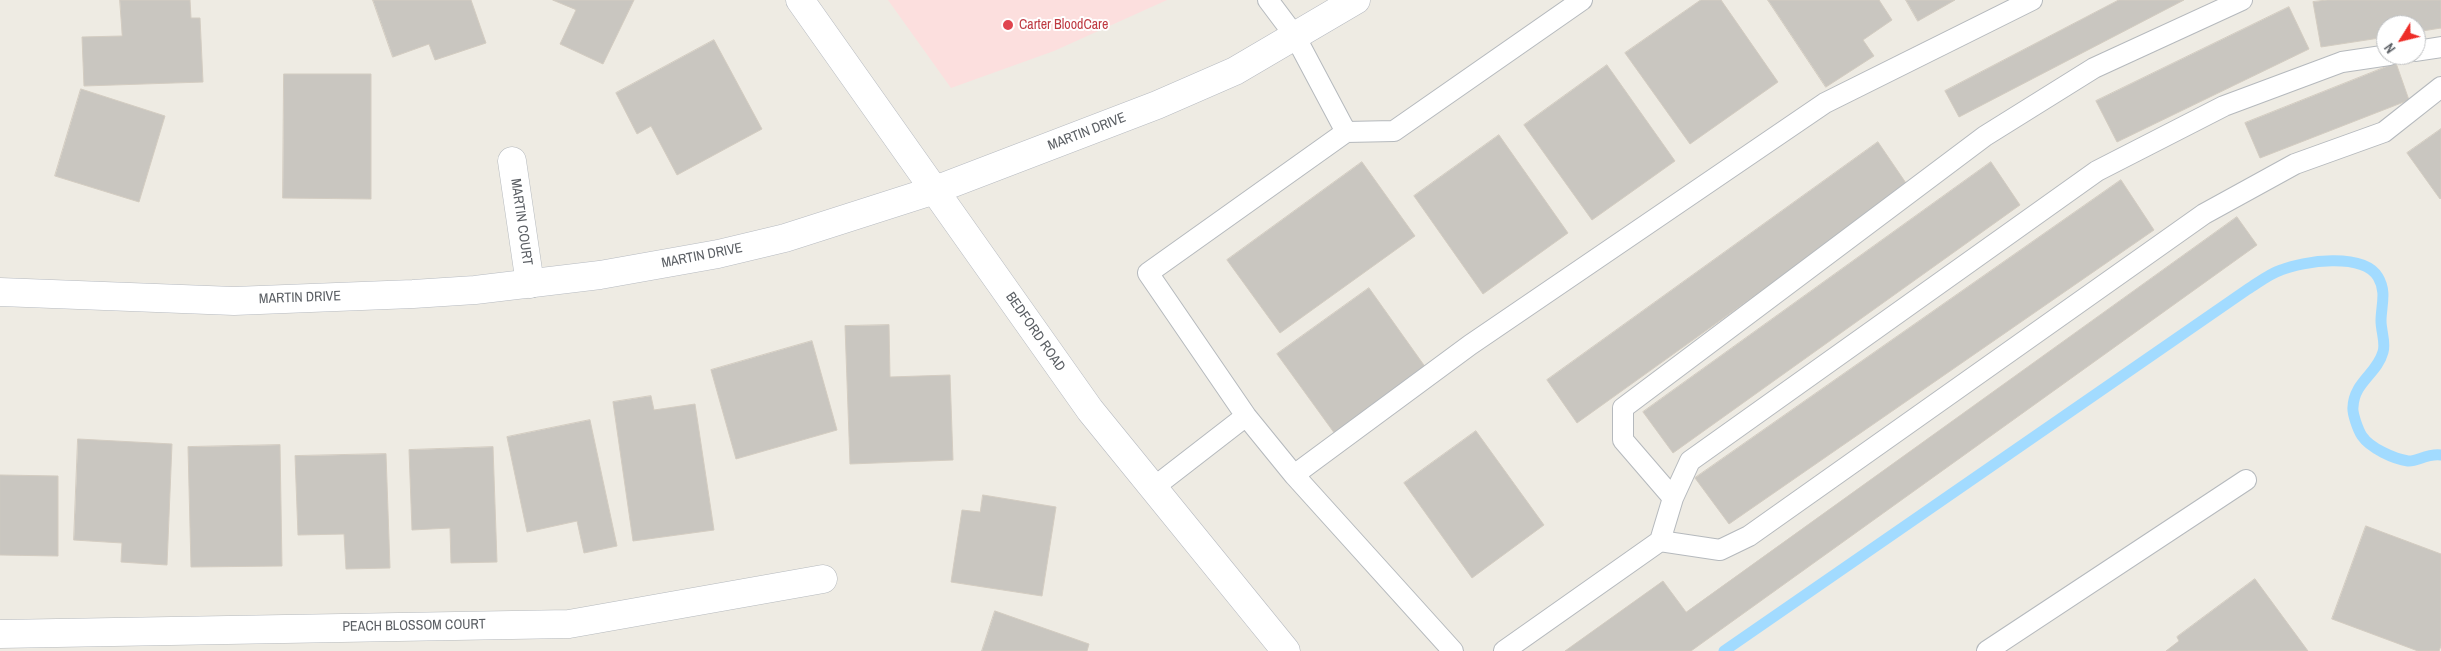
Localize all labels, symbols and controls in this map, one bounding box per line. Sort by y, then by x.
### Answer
north arrow [2376,15,2426,65]
place label: Carter BloodCare [1019,17,1108,33]
marker: Carter BloodCare [1001,18,1015,32]
text: N [2380,40,2399,57]
street label: MARTIN DRIVE [1046,109,1128,155]
street label: MARTIN COURT [507,177,535,267]
street label: MARTIN DRIVE [660,240,744,272]
street label: MARTIN DRIVE [259,288,341,308]
street label: BEDFORD ROAD [1002,289,1068,375]
street label: PEACH BLOSSOM COURT [342,616,486,636]

